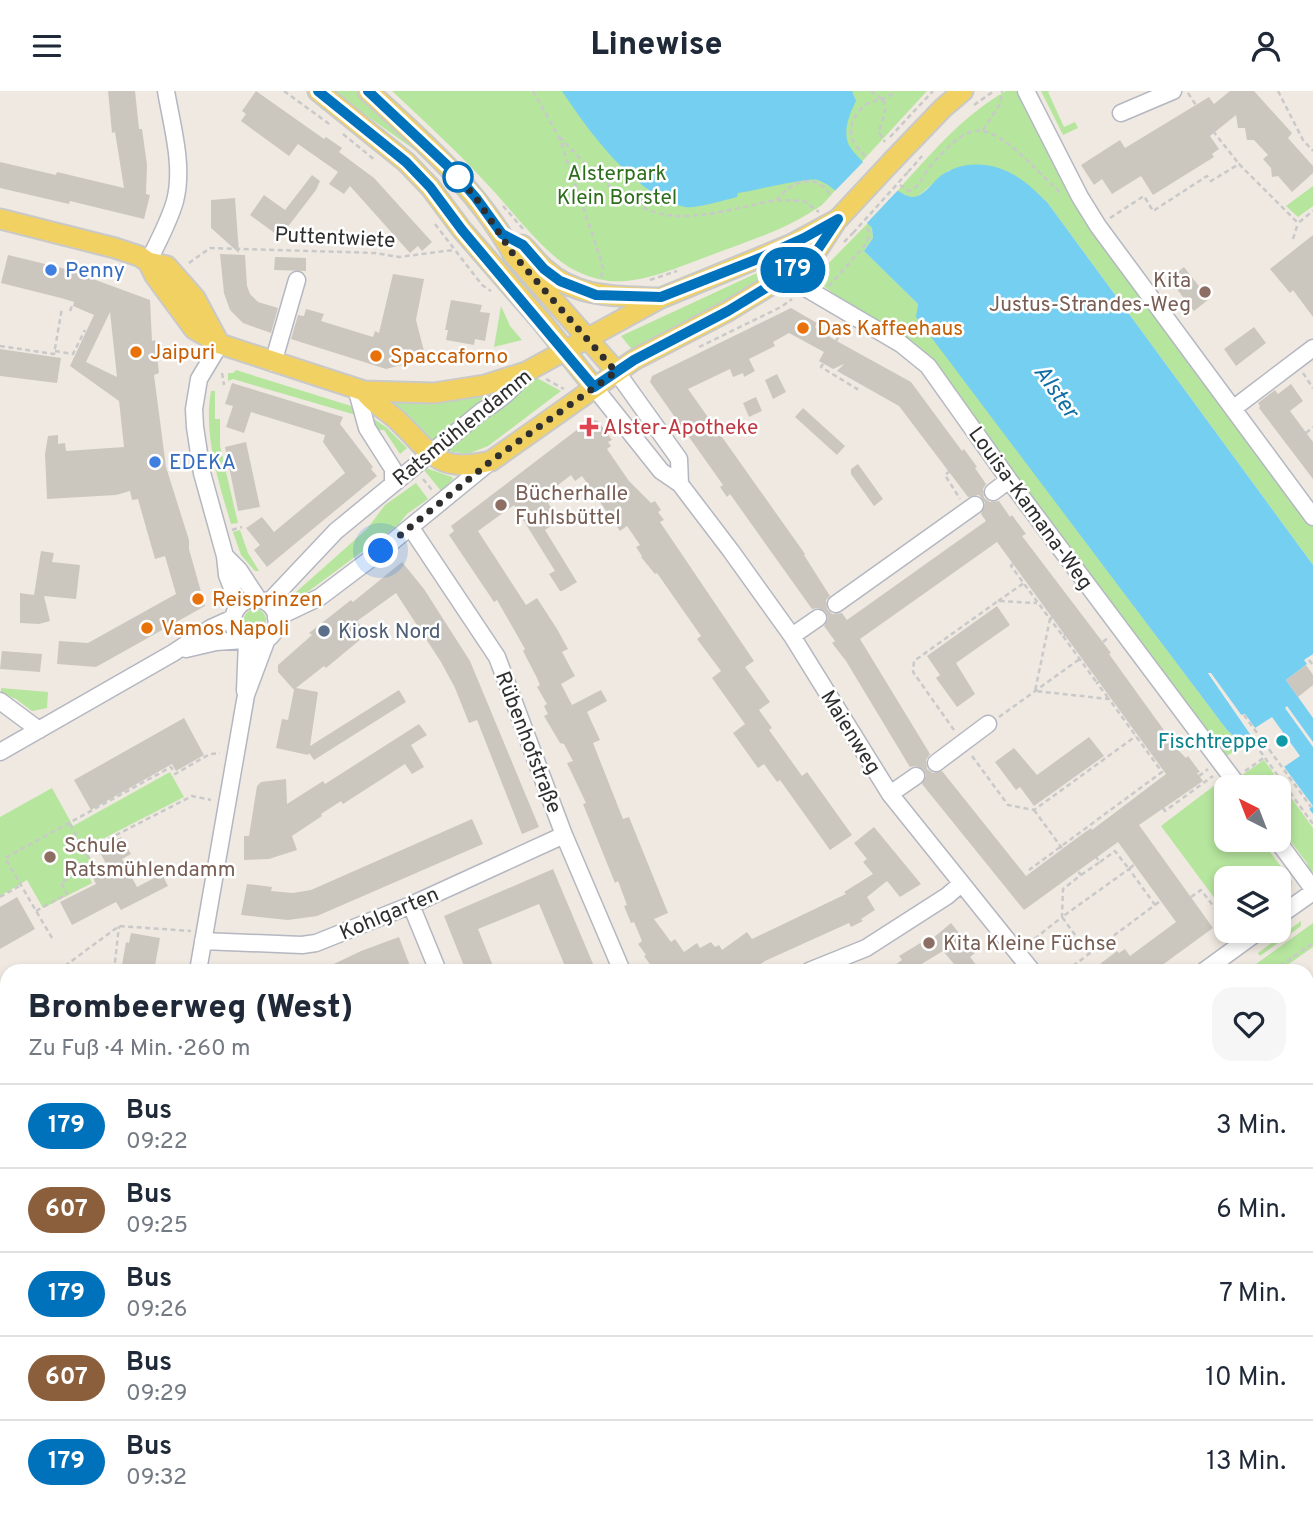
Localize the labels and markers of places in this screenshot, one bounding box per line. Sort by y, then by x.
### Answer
unlabelled marker [443,162,473,192]
place label: Penny [65,258,125,285]
marker: Penny [43,262,59,278]
place label: Kita Justus-Strandes-Weg [989,268,1191,319]
marker: Kita Justus-Strandes-Weg [1197,284,1213,300]
place label: Das Kaffeehaus [817,316,963,343]
marker: Das Kaffeehaus [795,320,811,336]
place label: Jaipuri [150,340,215,367]
marker: Jaipuri [128,344,144,360]
place label: Spaccaforno [390,344,508,371]
marker: Spaccaforno [368,348,384,364]
place label: Alster-Apotheke [603,415,758,442]
marker: Alster-Apotheke [581,419,597,435]
place label: EDEKA [169,450,236,477]
marker: EDEKA [147,454,163,470]
place label: Bücherhalle Fuhlsbüttel [515,481,628,532]
marker: Bücherhalle Fuhlsbüttel [493,497,509,513]
place label: Reisprinzen [212,587,323,614]
marker: Reisprinzen [190,591,206,607]
place label: Vamos Napoli [161,616,289,643]
place label: Kiosk Nord [338,619,441,646]
marker: Vamos Napoli [139,620,155,636]
marker: Kiosk Nord [316,623,332,639]
place label: Fischtreppe [1158,729,1268,756]
marker: Fischtreppe [1274,733,1290,749]
place label: Schule Ratsmühlendamm [64,833,236,884]
marker: Schule Ratsmühlendamm [42,849,58,865]
place label: Kita Kleine Füchse [943,931,1117,958]
marker: Kita Kleine Füchse [921,935,937,951]

